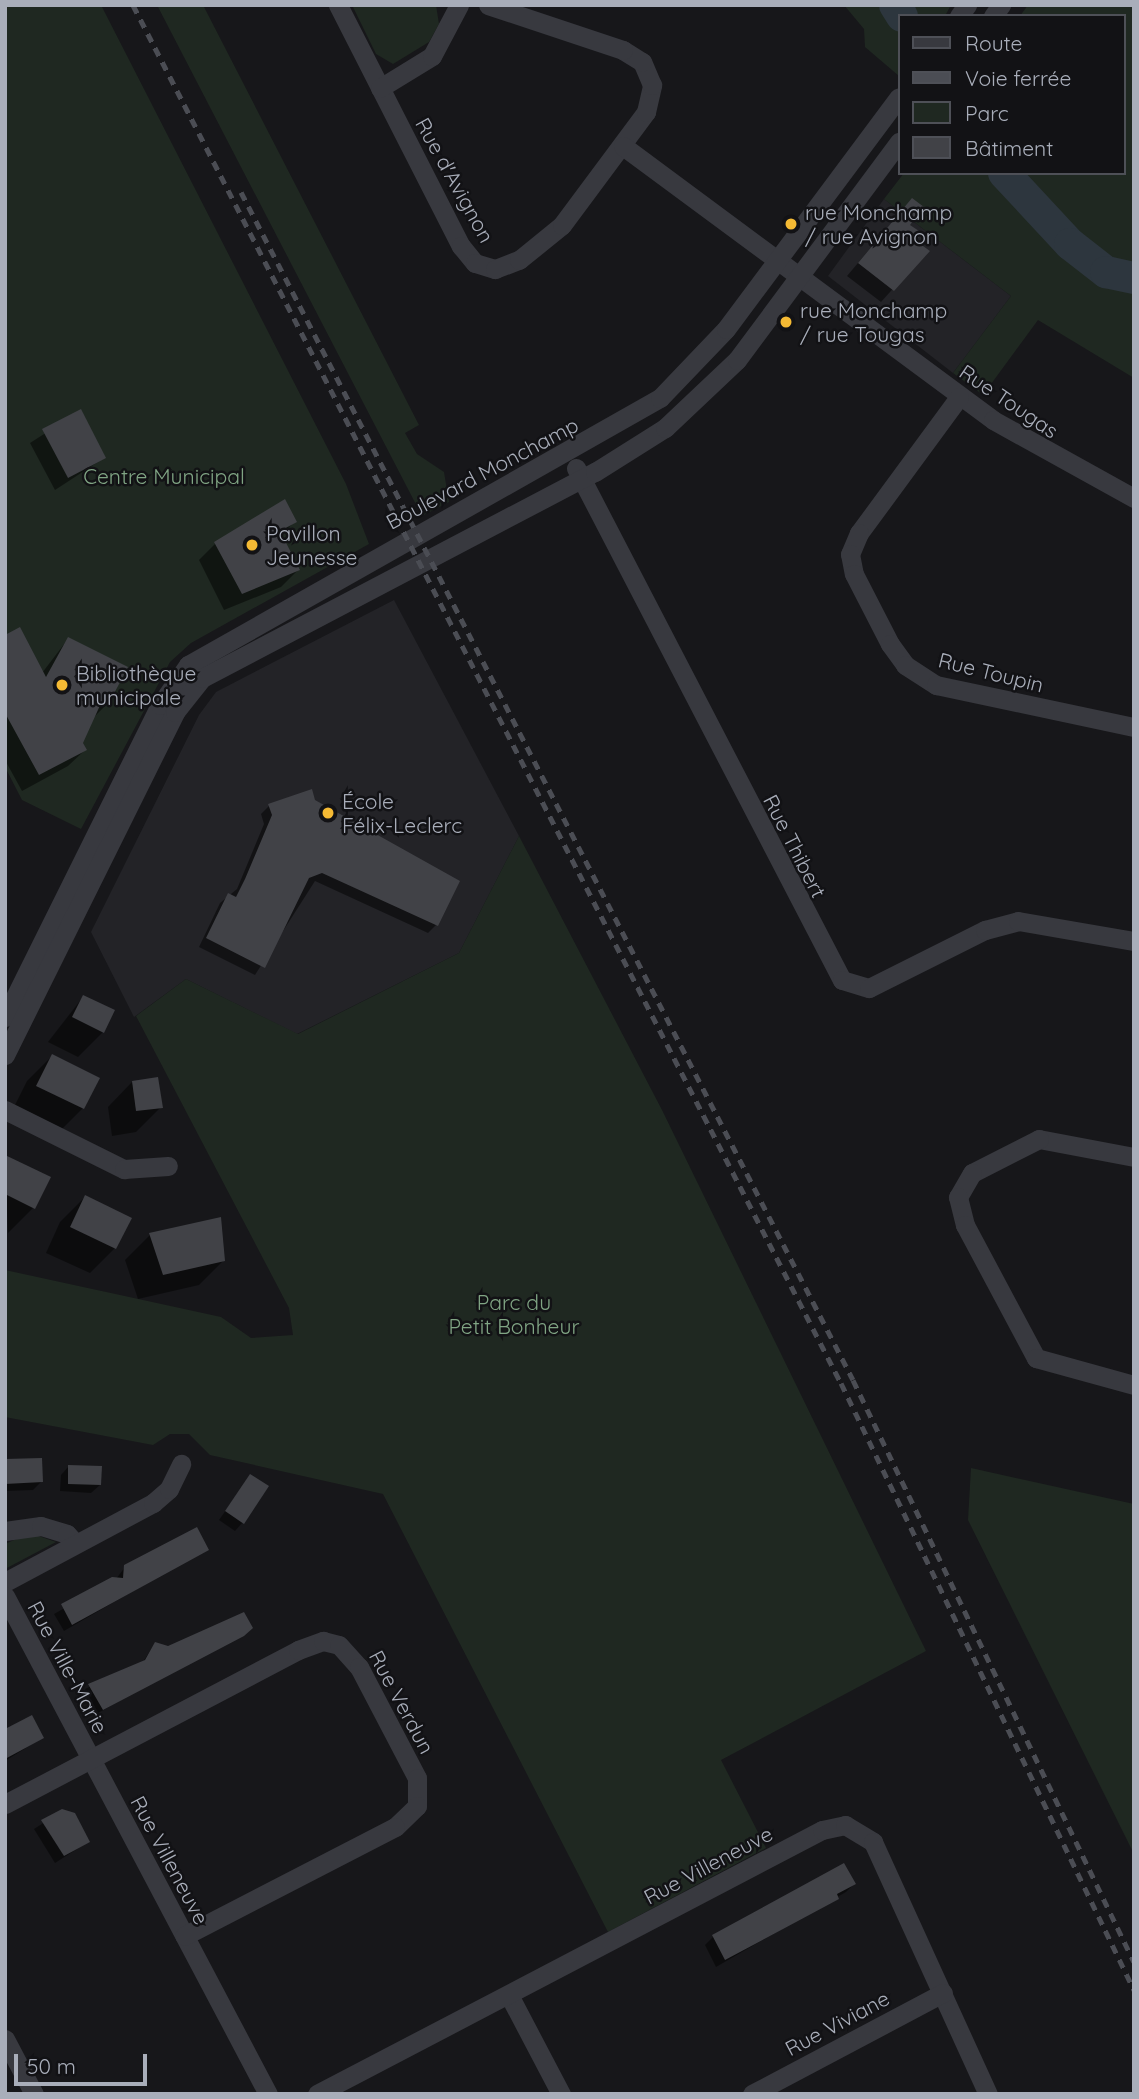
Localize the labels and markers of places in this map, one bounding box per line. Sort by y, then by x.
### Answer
place label: rue Monchamp / rue Avignon [805,199,952,249]
marker: rue Monchamp / rue Avignon [783,216,799,232]
place label: rue Monchamp / rue Tougas [800,297,947,347]
marker: rue Monchamp / rue Tougas [778,314,794,330]
place label: Pavillon Jeunesse [266,520,357,570]
marker: Pavillon Jeunesse [244,537,260,553]
place label: Bibliothèque municipale [76,660,196,710]
marker: Bibliothèque municipale [54,677,70,693]
place label: École Félix-Leclerc [342,788,462,838]
marker: École Félix-Leclerc [320,805,336,821]

